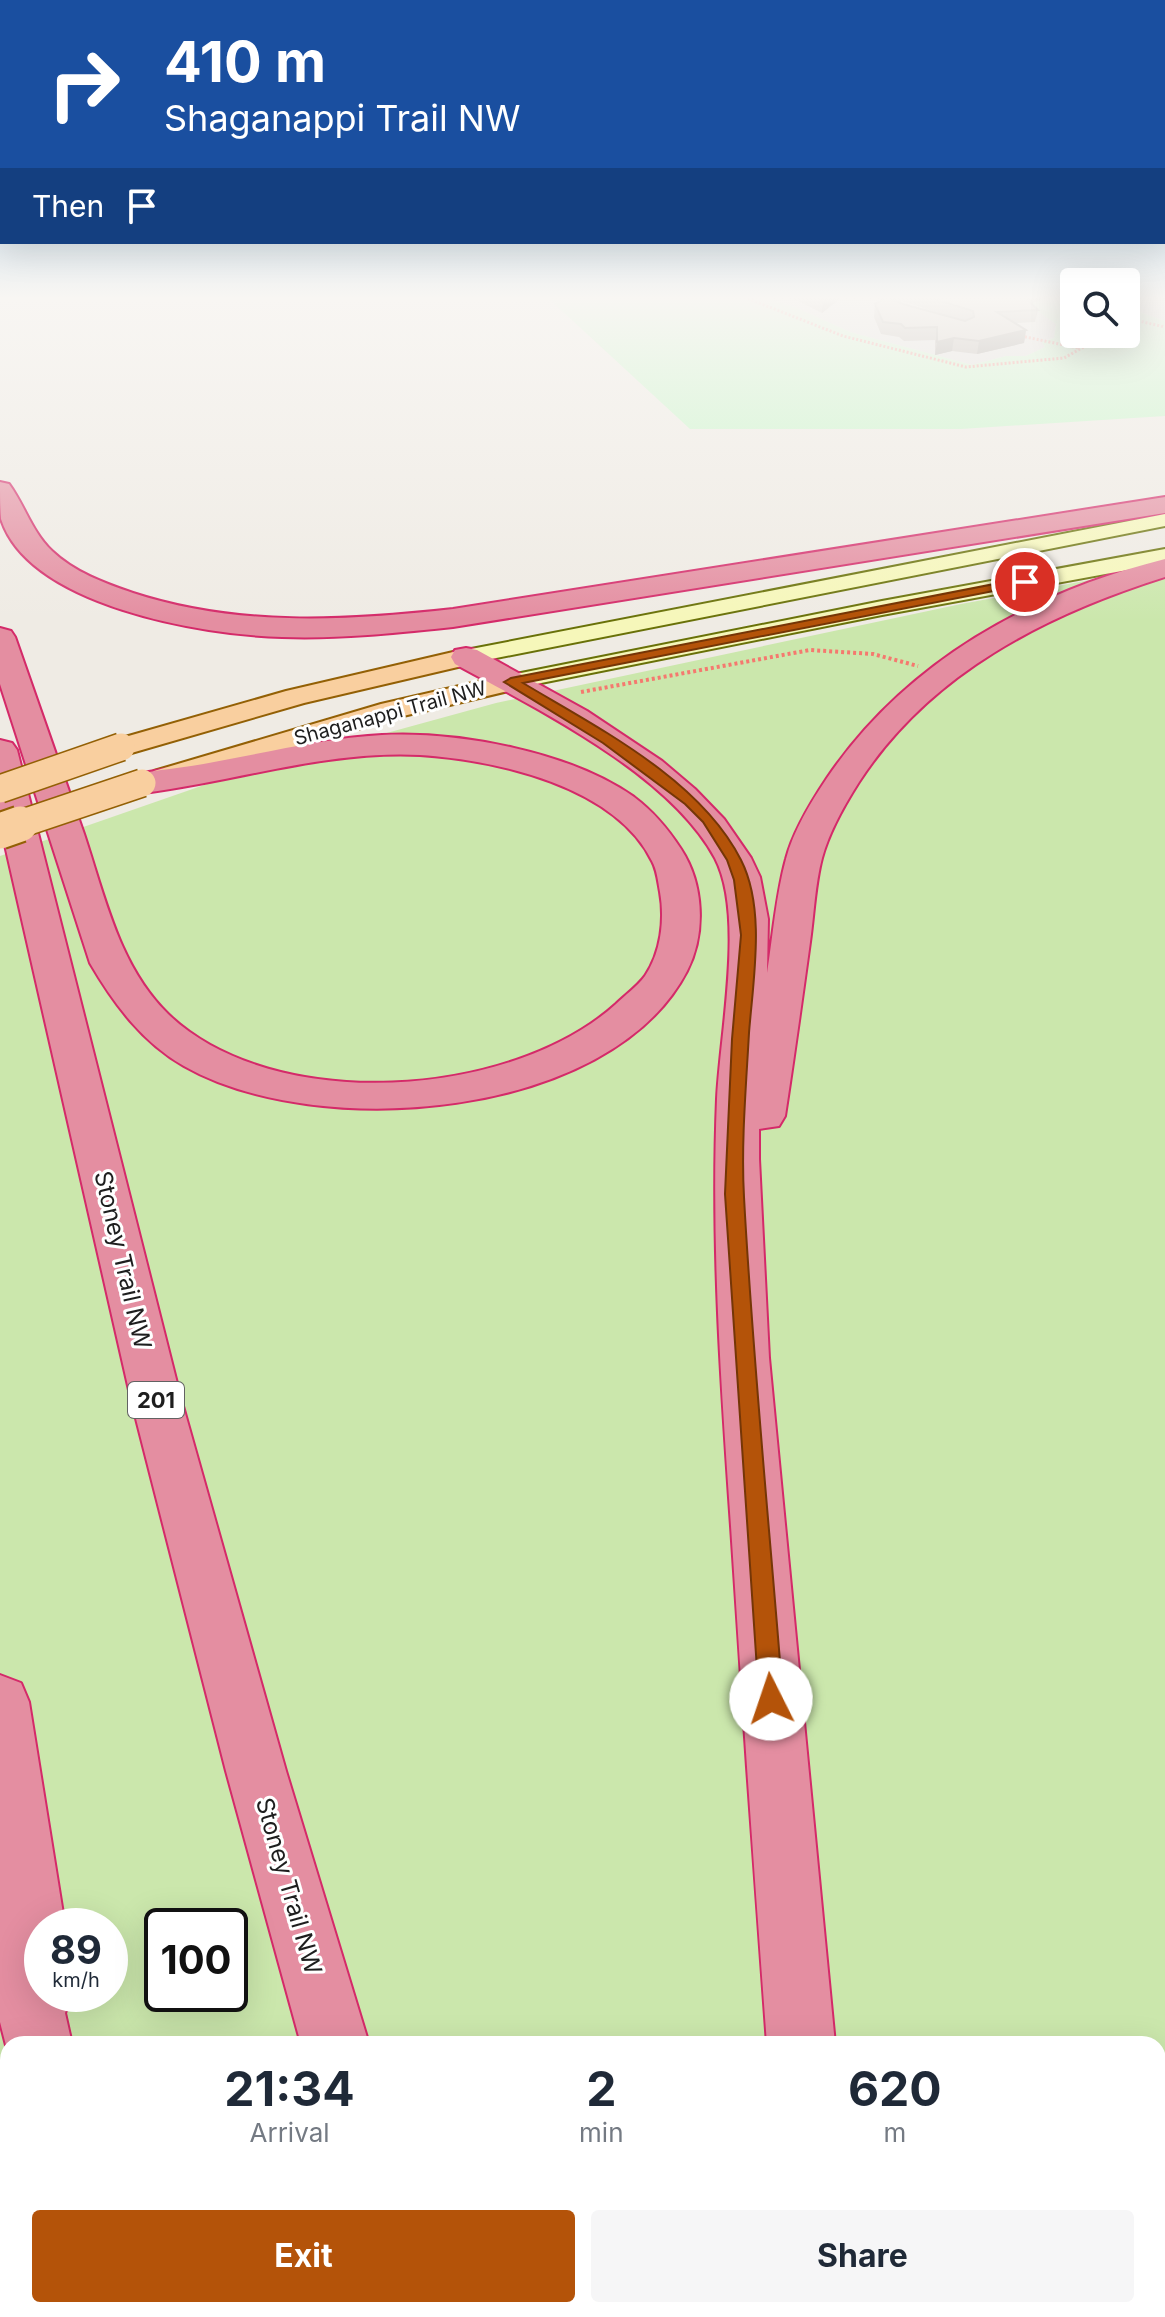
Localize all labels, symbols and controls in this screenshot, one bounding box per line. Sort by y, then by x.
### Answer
text: 410 m [164,28,326,96]
icon: right [32,32,136,136]
text: Shaganappi Trail NW [164,96,520,140]
icon: arrive [120,184,164,228]
text: Then [32,188,104,224]
map controls [1060,268,1140,348]
button: search [1060,268,1140,348]
pin [991,548,1059,616]
icon: arrive [1003,560,1047,604]
street label: Shaganappi Trail NW [291,676,489,750]
street label: Stoney Trail NW [88,1168,158,1352]
road number: 201 [128,1382,184,1418]
position arrow [729,1657,813,1741]
street label: Stoney Trail NW [250,1794,328,1978]
speed limit sign: 100 [144,1908,248,2012]
text: 89 [50,1925,102,1974]
text: km/h [52,1968,100,1992]
text: 21:34 [224,2059,355,2118]
text: 2 [586,2059,616,2118]
text: 620 [848,2059,942,2118]
text: Arrival [250,2117,330,2148]
text: min [579,2117,624,2148]
text: m [883,2117,906,2148]
button: Exit [32,2210,575,2302]
button: Share [591,2210,1134,2302]

